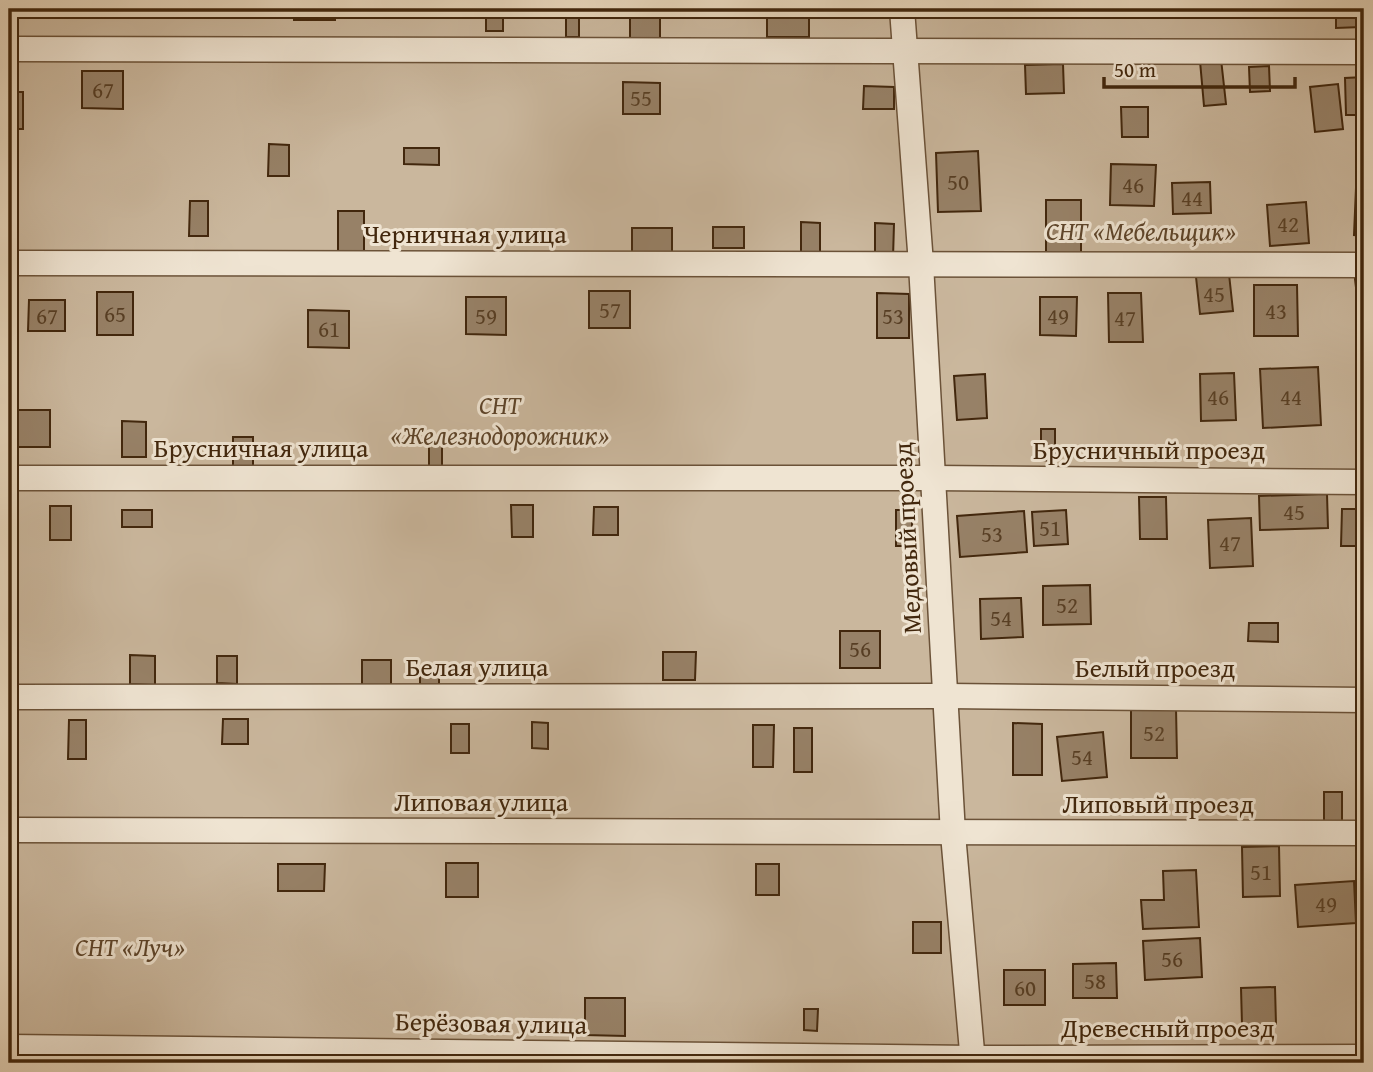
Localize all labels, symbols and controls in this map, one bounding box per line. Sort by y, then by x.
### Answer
scale bar [1104,46,1294,90]
text: 50 m [1114,54,1156,85]
house number: 67 [92,73,114,106]
house number: 55 [630,81,652,114]
house number: 50 [947,165,969,198]
house number: 46 [1122,168,1144,201]
house number: 44 [1181,181,1203,214]
house number: 42 [1277,207,1299,240]
park label: СНТ «Мебельщик» [1046,211,1236,250]
street label: Черничная улица [363,214,567,253]
house number: 45 [1203,277,1225,310]
house number: 57 [599,293,621,326]
house number: 43 [1265,294,1287,327]
house number: 65 [104,297,126,330]
house number: 67 [36,299,58,332]
house number: 59 [475,299,497,332]
house number: 53 [882,299,904,332]
house number: 49 [1047,299,1069,332]
house number: 47 [1114,301,1136,334]
house number: 61 [318,312,340,345]
house number: 46 [1207,380,1229,413]
house number: 44 [1280,380,1302,413]
park label: СНТ «Железнодорожник» [391,385,609,454]
street label: Брусничная улица [154,428,369,467]
street label: Брусничный проезд [1033,430,1265,469]
street label: Медовый проезд [882,441,931,635]
house number: 45 [1283,495,1305,528]
house number: 51 [1039,511,1061,544]
house number: 53 [981,517,1003,550]
house number: 47 [1219,526,1241,559]
house number: 52 [1056,588,1078,621]
house number: 54 [990,601,1012,634]
house number: 56 [849,632,871,665]
street label: Белая улица [406,647,549,686]
street label: Белый проезд [1075,648,1235,687]
house number: 52 [1143,716,1165,749]
house number: 54 [1071,740,1093,773]
street label: Липовая улица [394,782,569,821]
street label: Липовый проезд [1062,784,1254,823]
house number: 51 [1250,855,1272,888]
house number: 49 [1315,887,1337,920]
park label: СНТ «Луч» [75,927,185,966]
house number: 56 [1161,942,1183,975]
house number: 58 [1084,964,1106,997]
house number: 60 [1014,971,1036,1004]
street label: Берёзовая улица [395,1001,588,1044]
street label: Древесный проезд [1060,1008,1275,1047]

